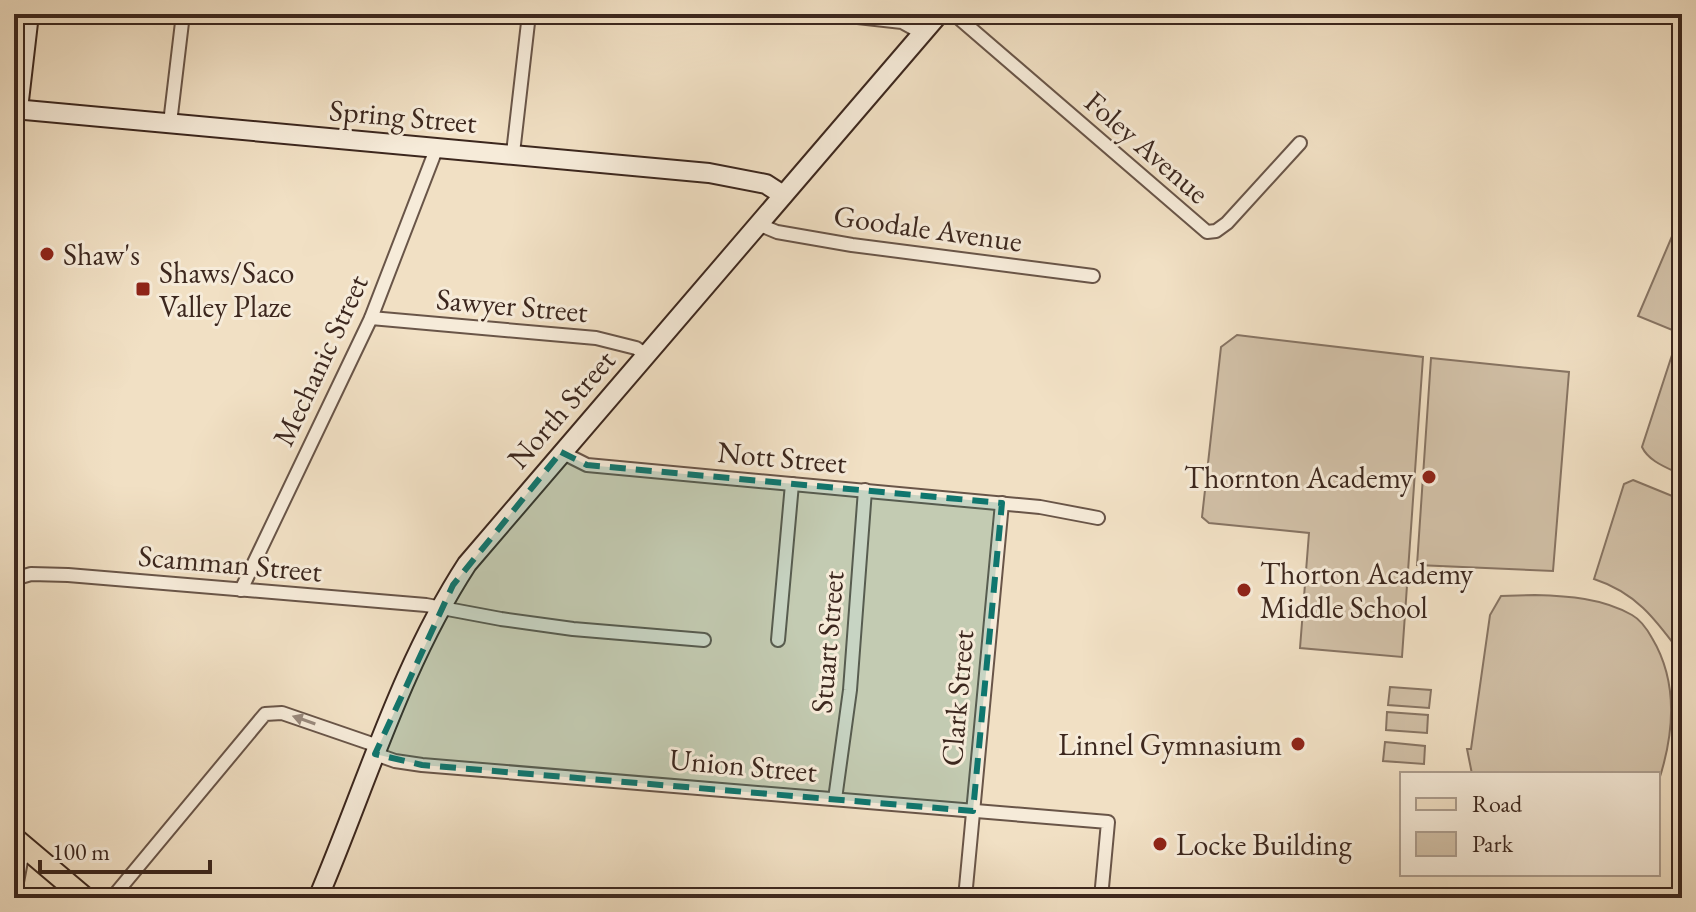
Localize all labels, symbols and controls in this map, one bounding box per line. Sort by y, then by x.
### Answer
street label: Foley Avenue [1076,82,1218,212]
street label: Spring Street [328,90,479,142]
street label: Goodale Avenue [831,195,1025,261]
place label: Shaw's [63,235,140,274]
marker: Shaw's [38,245,56,263]
place label: Shaws/Saco Valley Plaze [159,253,294,326]
street label: Mechanic Street [263,268,377,452]
street label: Sawyer Street [435,279,590,331]
marker: Shaws/Saco Valley Plaze [134,280,152,298]
street label: North Street [499,341,624,477]
street label: Nott Street [716,432,849,482]
place label: Thornton Academy [1184,458,1414,497]
marker: Thornton Academy [1420,468,1438,486]
street label: Scamman Street [137,536,324,590]
place label: Thorton Academy Middle School [1260,554,1474,627]
street label: Stuart Street [801,569,853,715]
marker: Thorton Academy Middle School [1235,581,1253,599]
street label: Clark Street [932,628,982,768]
one-way arrow [292,714,316,726]
place label: Linnel Gymnasium [1058,725,1282,764]
marker: Linnel Gymnasium [1289,735,1307,753]
street label: Union Street [668,739,819,791]
legend [1400,772,1660,876]
text: Road [1472,788,1523,819]
scale bar [40,824,210,874]
place label: Locke Building [1176,825,1353,864]
text: Park [1472,828,1514,859]
marker: Locke Building [1151,835,1169,853]
text: 100 m [52,836,110,867]

